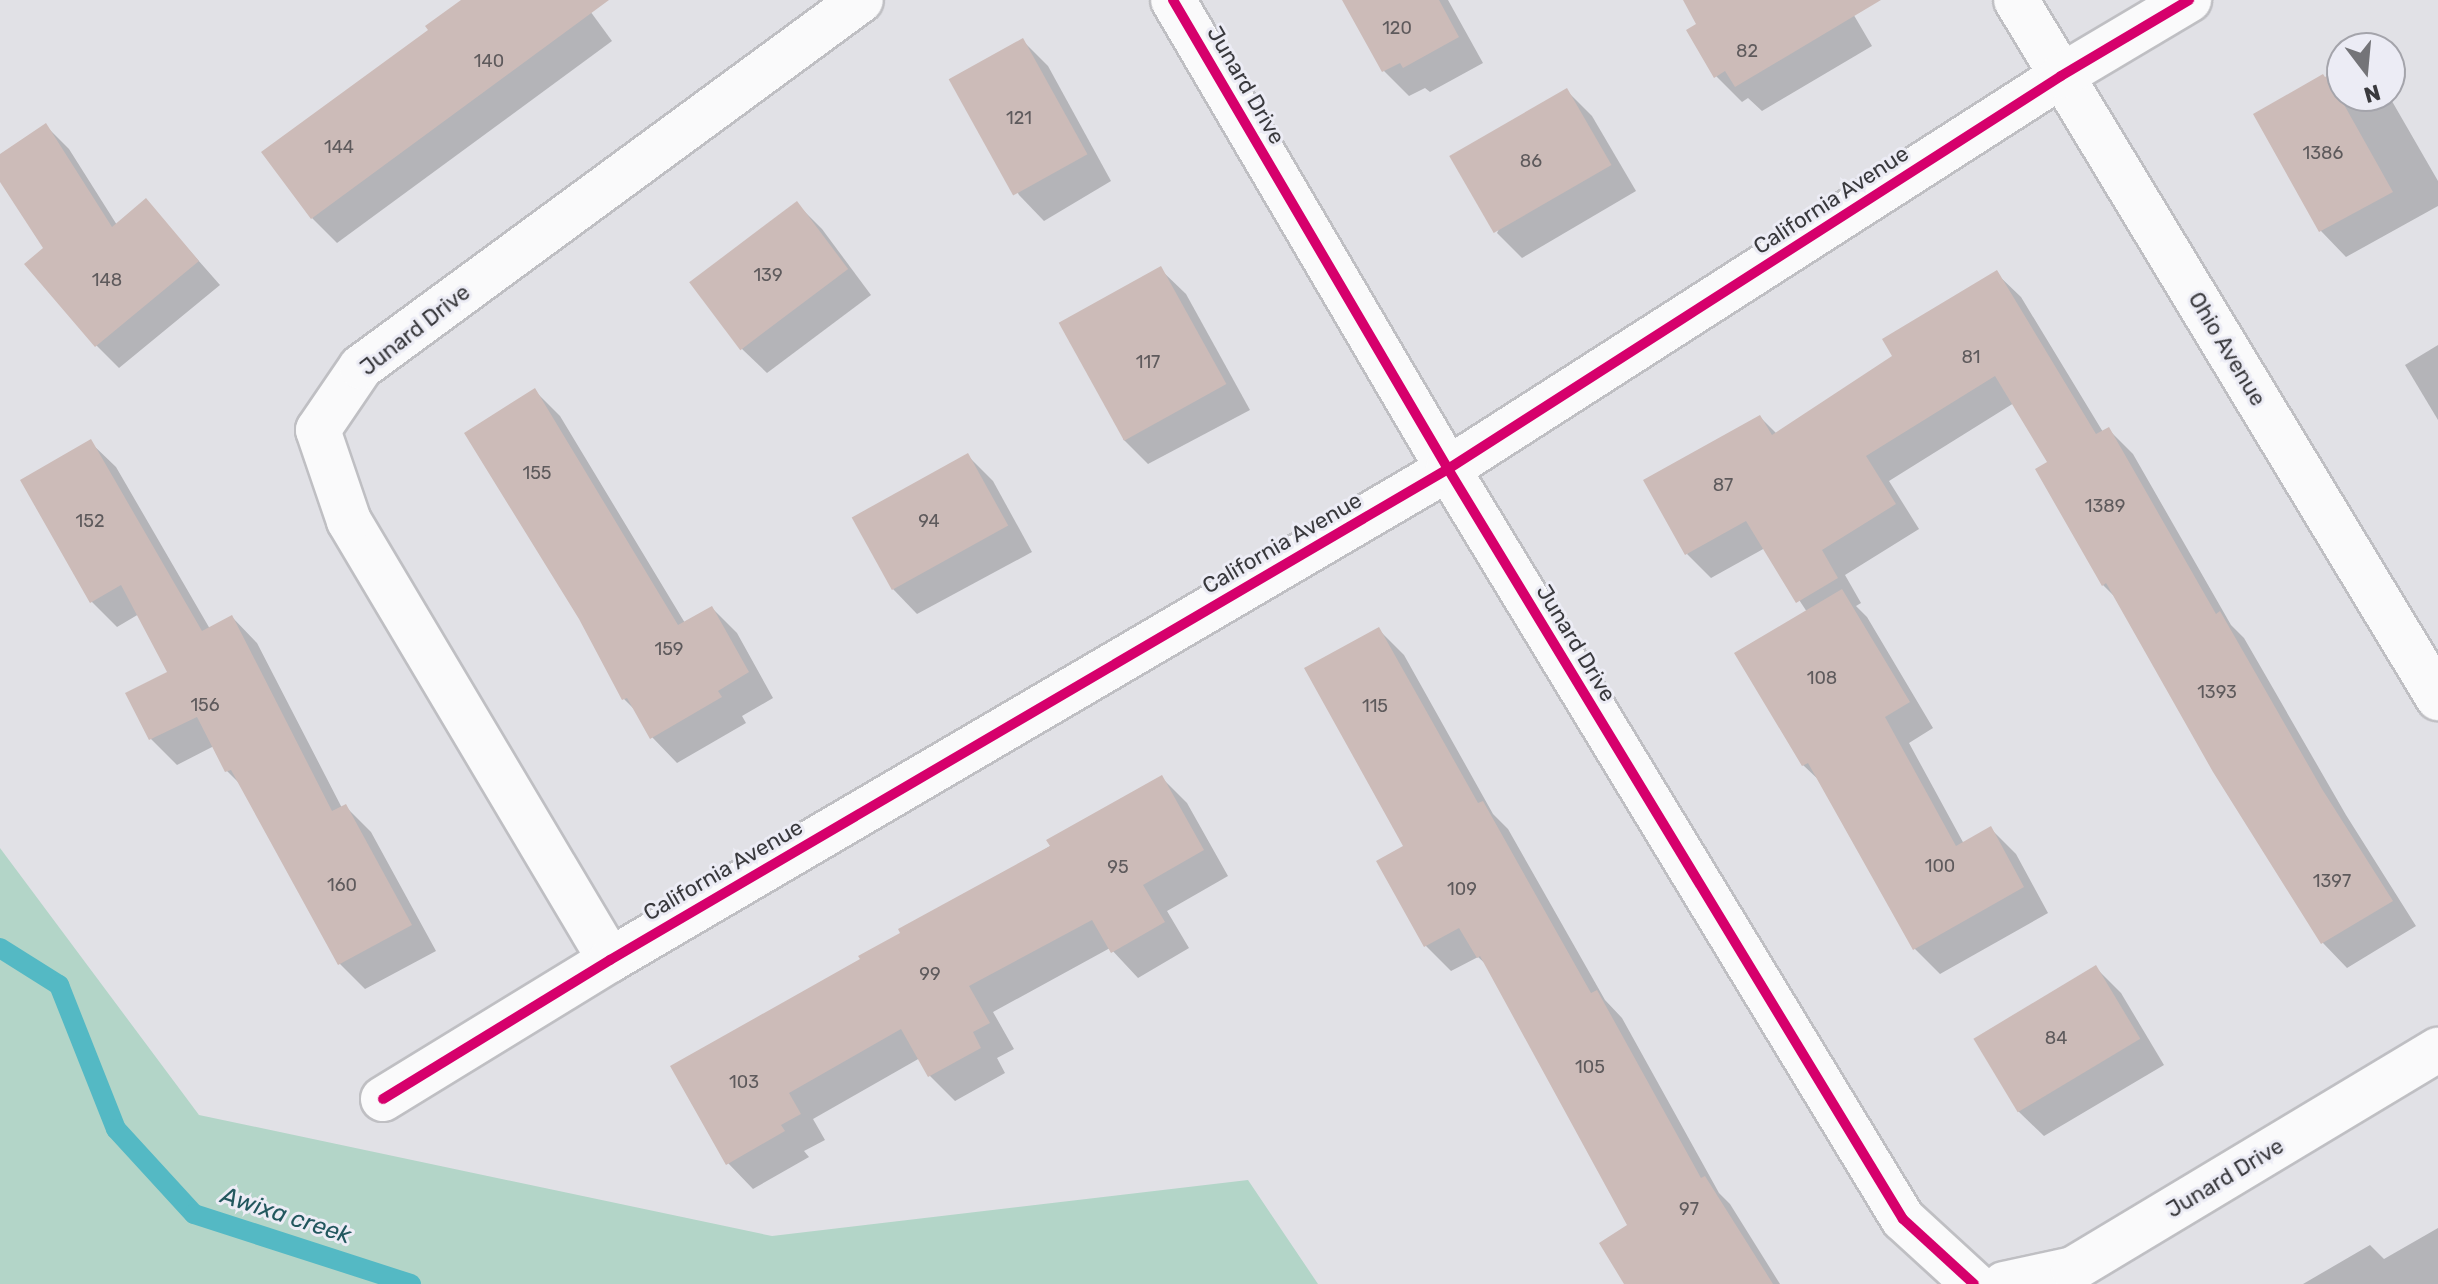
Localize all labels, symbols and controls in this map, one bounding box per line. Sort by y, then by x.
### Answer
house number: 120 [1382,17,1412,39]
street label: Junard Drive [1202,21,1290,149]
north arrow [2326,32,2406,112]
house number: 82 [1736,40,1758,62]
house number: 140 [474,50,504,72]
text: N [2361,78,2384,109]
house number: 121 [1006,107,1032,129]
house number: 144 [324,136,354,158]
street label: California Avenue [1748,140,1914,260]
house number: 1386 [2303,142,2343,164]
house number: 86 [1520,150,1542,172]
house number: 139 [753,264,783,286]
house number: 148 [92,269,122,291]
street label: Junard Drive [355,279,475,381]
street label: Ohio Avenue [2183,287,2271,411]
house number: 81 [1961,346,1981,368]
house number: 117 [1136,351,1160,373]
house number: 155 [522,462,552,484]
house number: 87 [1713,474,1733,496]
street label: California Avenue [1197,487,1367,599]
house number: 1389 [2085,495,2125,517]
house number: 152 [76,510,104,532]
house number: 94 [918,510,940,532]
street label: Junard Drive [1531,580,1621,706]
house number: 159 [654,638,684,660]
house number: 108 [1807,667,1837,689]
house number: 1393 [2197,681,2237,703]
house number: 156 [190,694,220,716]
house number: 115 [1362,695,1388,717]
street label: California Avenue [638,814,808,926]
house number: 100 [1925,855,1955,877]
house number: 95 [1107,856,1129,878]
house number: 1397 [2313,870,2351,892]
house number: 160 [327,874,357,896]
house number: 109 [1447,878,1477,900]
house number: 99 [919,963,941,985]
house number: 84 [2045,1027,2067,1049]
house number: 105 [1575,1056,1605,1078]
house number: 103 [729,1071,759,1093]
street label: Junard Drive [2162,1133,2288,1223]
water label: Awixa creek [217,1181,355,1251]
house number: 97 [1679,1198,1699,1220]

